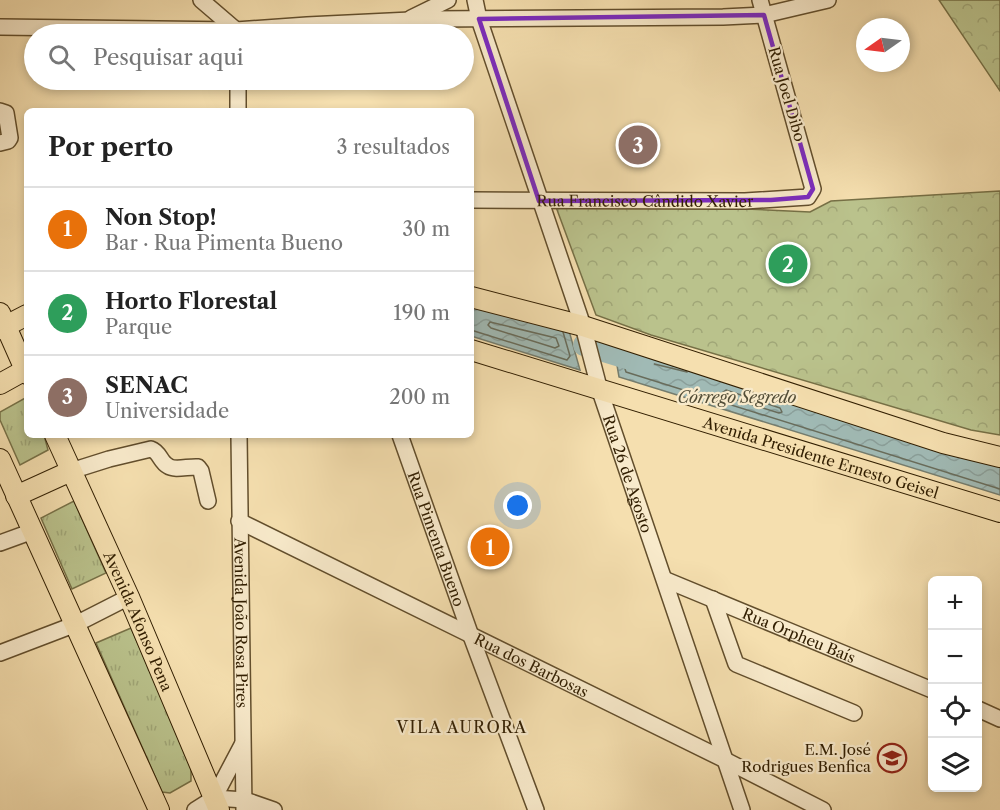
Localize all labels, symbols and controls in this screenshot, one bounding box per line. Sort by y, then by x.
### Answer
north arrow [856,18,910,72]
search box [24,24,474,90]
icon: search [45,41,78,74]
text: Pesquisar aqui [93,44,243,71]
street label: Rua Joel Dibo [764,44,810,144]
pin: 3 [618,122,658,168]
text: Por perto [48,131,173,163]
text: 3 resultados [337,135,450,159]
street label: Rua Francisco Cândido Xavier [537,191,755,211]
text: Non Stop! [105,204,217,231]
text: 1 [63,217,72,241]
text: 30 m [402,217,450,241]
text: Bar · Rua Pimenta Bueno [105,231,343,255]
pin: 2 [768,242,808,286]
text: Horto Florestal [105,288,277,315]
text: 2 [62,301,73,325]
text: 190 m [393,301,450,325]
text: Parque [105,315,172,339]
text: SENAC [105,372,188,399]
text: 3 [62,385,73,409]
text: 200 m [389,385,450,409]
water label: Córrego Segredo [678,387,797,407]
text: Universidade [105,399,229,423]
street label: Rua 26 de Agosto [599,412,657,535]
street label: Avenida Presidente Ernesto Geisel [700,412,942,502]
street label: Rua Pimenta Bueno [404,469,469,609]
your location [503,491,532,520]
pin: 1 [470,524,510,570]
street label: Avenida João Rosa Pires [231,537,252,708]
street label: Avenida Afonso Pena [99,547,177,694]
map controls [928,576,982,792]
button: + [928,576,982,630]
street label: Rua Orpheu Baís [740,603,858,667]
street label: Rua dos Barbosas [471,629,592,701]
button: − [928,630,982,684]
button: locate [928,684,982,738]
district label: VILA AURORA [395,717,528,737]
button: layers [928,738,982,792]
place label: E.M. José Rodrigues Benfica [741,740,871,776]
school or university icon: E.M. José Rodrigues Benfica [876,742,908,774]

